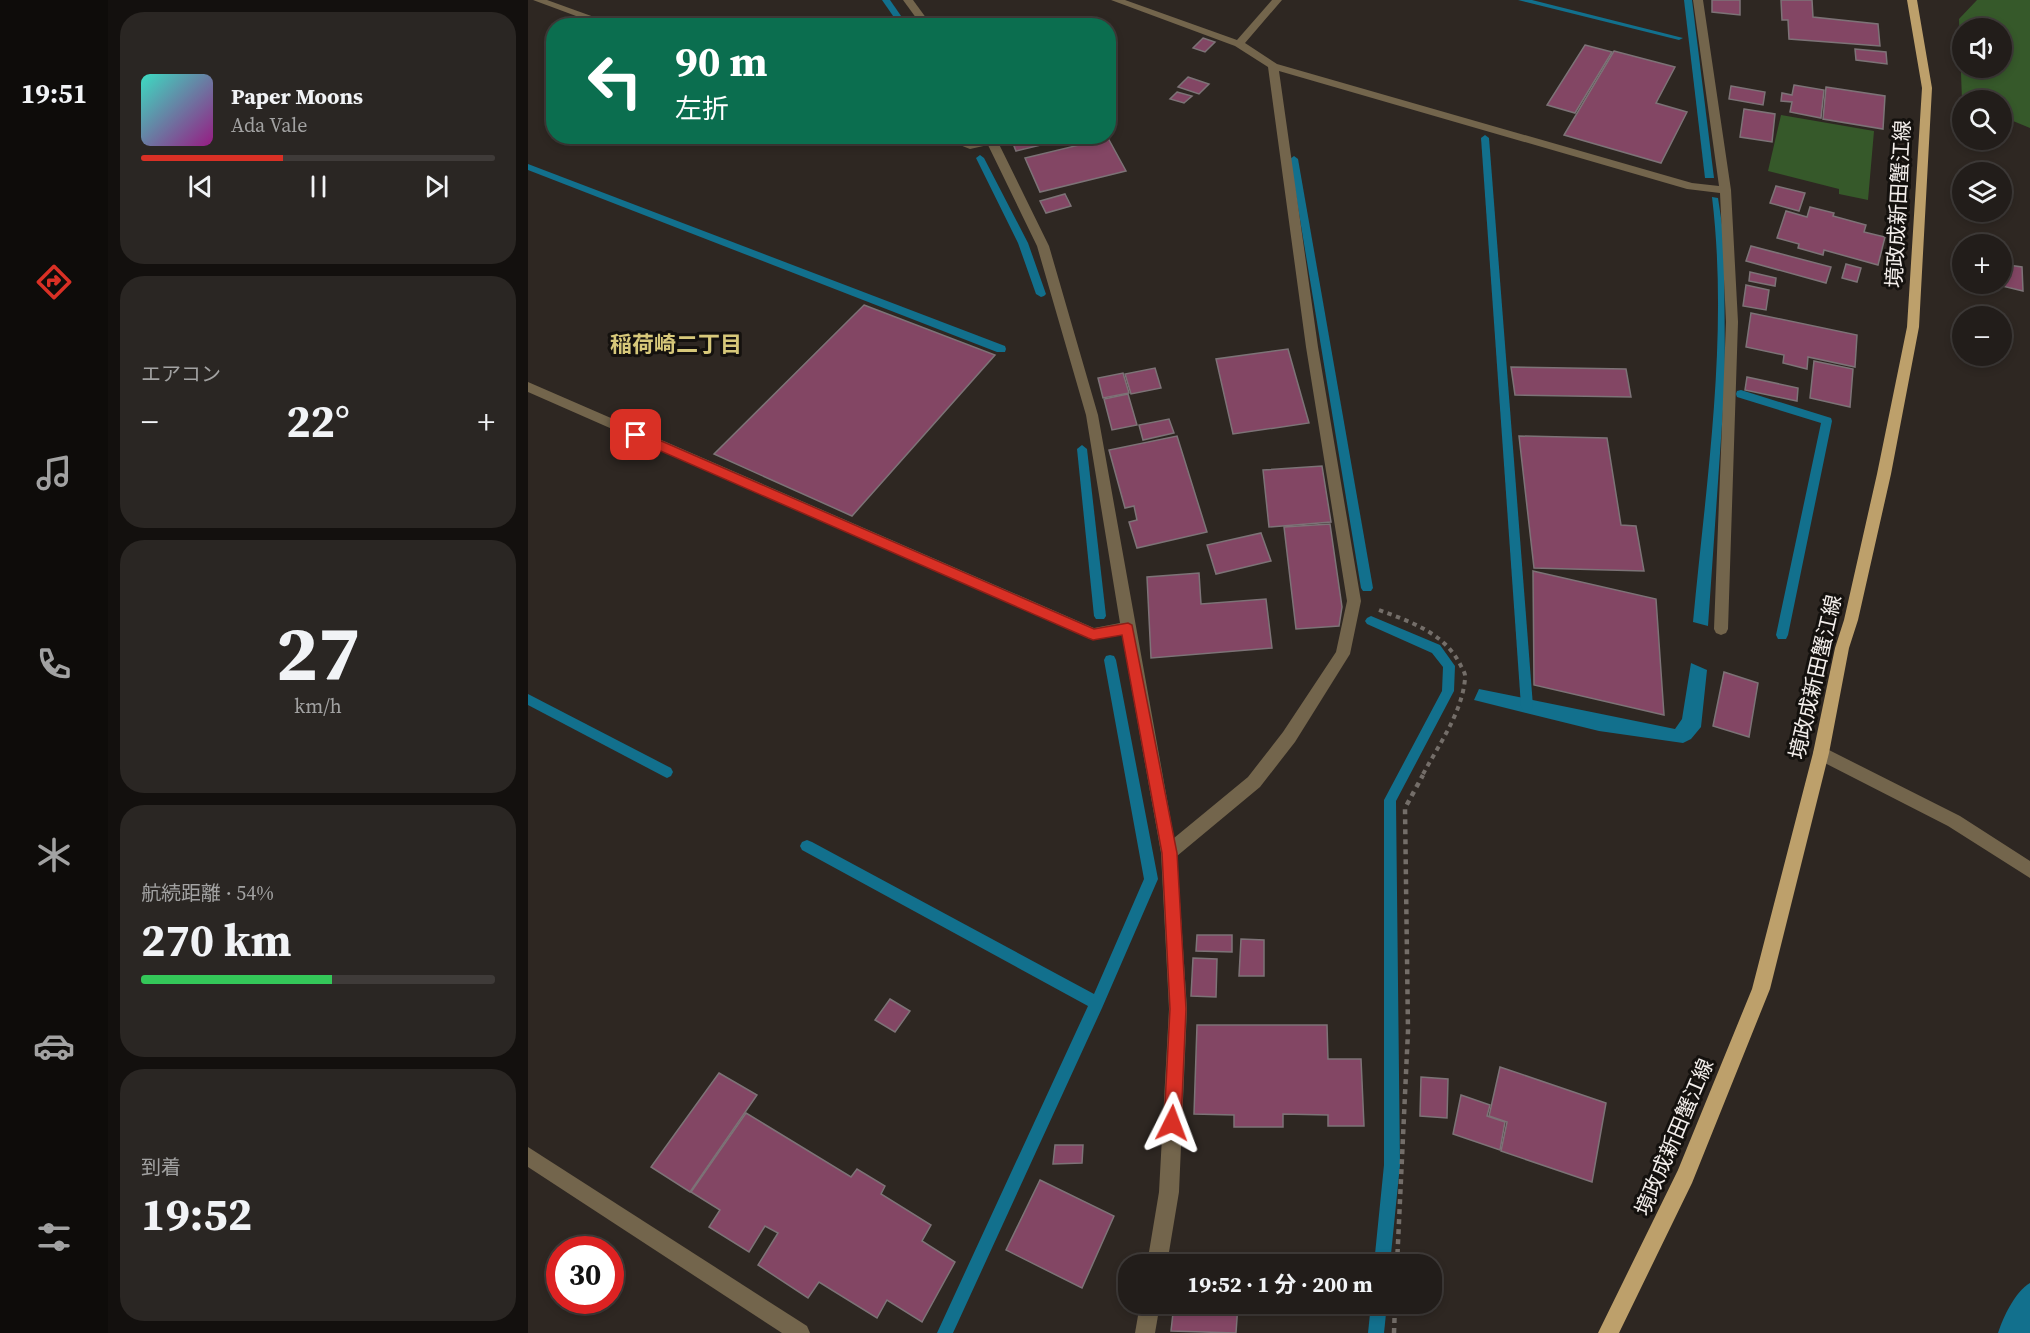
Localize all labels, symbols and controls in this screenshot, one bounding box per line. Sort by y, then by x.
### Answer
map controls [1952,18,2012,366]
button: sound [1952,18,2012,78]
text: 90 m [675,32,768,90]
icon: left [576,42,654,120]
text: 19:51 [21,75,87,112]
text: Paper Moons [231,81,363,111]
text: 左折 [675,90,729,127]
button: search [1952,90,2012,150]
text: Ada Vale [231,111,307,139]
street label: 境政成新田蟹江線 [1879,119,1917,289]
button: layers [1952,162,2012,222]
icon: previous [184,170,217,203]
icon: pause [302,170,335,203]
icon: next [420,170,453,203]
button: + [1952,234,2012,294]
icon: directions [33,261,75,303]
button: − [1952,306,2012,366]
district label: 稲荷崎二丁目 [610,329,742,359]
text: エアコン [141,360,221,388]
text: 22° [286,390,350,452]
text: − [141,399,159,444]
text: + [477,399,495,444]
pin [610,409,661,460]
icon: arrive [619,418,652,451]
icon: music [33,452,75,494]
street label: 境政成新田蟹江線 [1782,592,1848,762]
text: 27 [276,599,360,706]
icon: phone [33,643,75,685]
text: km/h [294,692,342,720]
icon: climate [33,834,75,876]
text: 航続距離 · 54% [141,879,274,907]
text: 270 km [141,909,292,971]
icon: car [33,1025,75,1067]
street label: 境政成新田蟹江線 [1628,1054,1720,1220]
position arrow [1140,1091,1204,1155]
text: 到着 [141,1153,181,1181]
text: 19:52 [141,1183,252,1245]
icon: filters [33,1216,75,1258]
speed limit sign: 30 [546,1236,624,1314]
text: 19:52 · 1 分 · 200 m [1187,1269,1373,1299]

